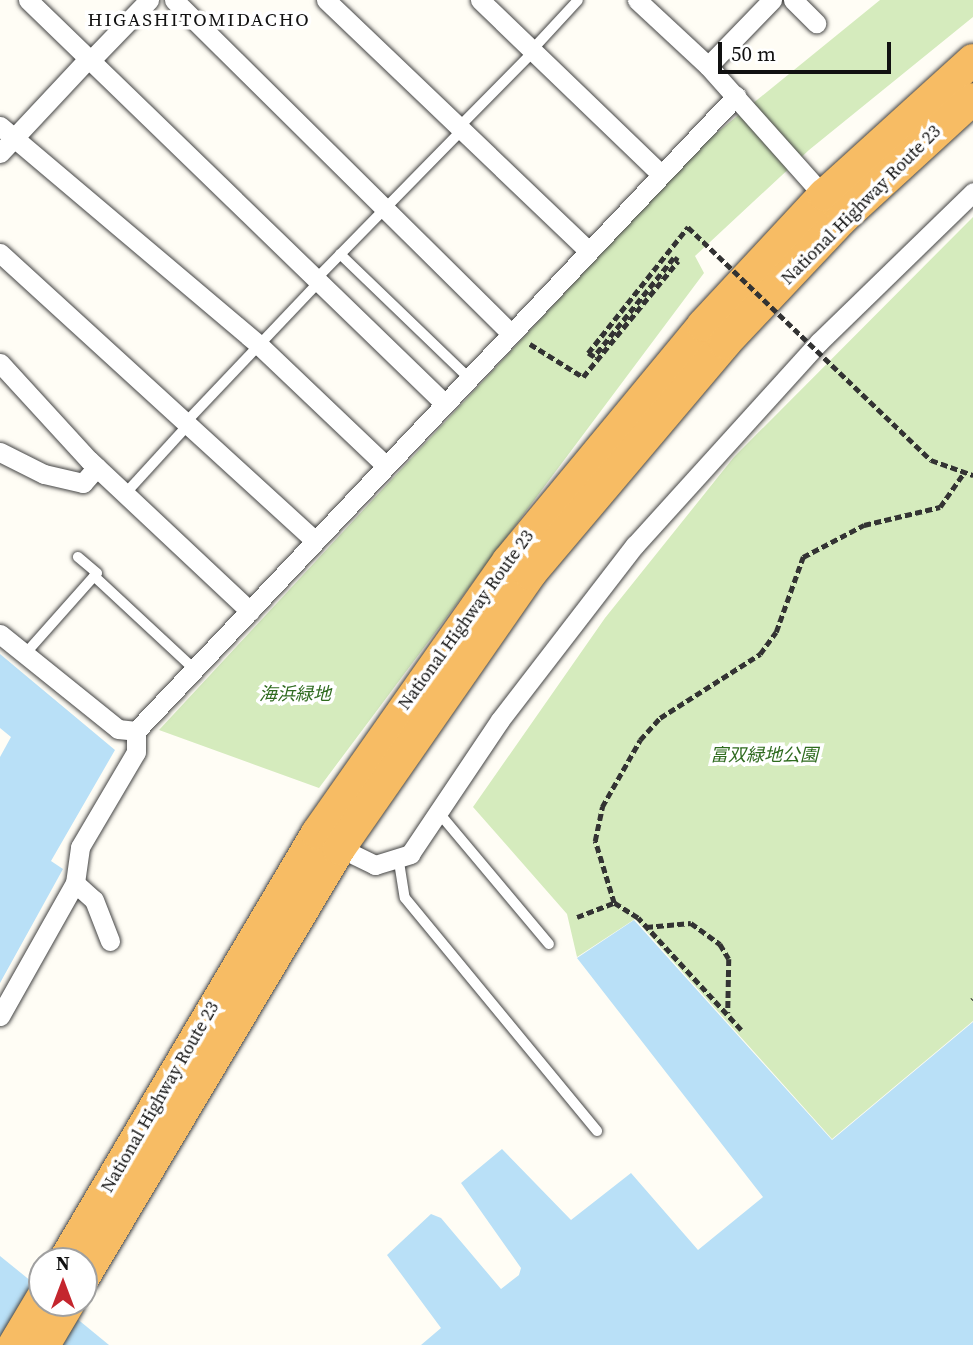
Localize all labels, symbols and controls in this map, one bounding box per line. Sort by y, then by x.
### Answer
district label: HIGASHITOMIDACHO [89,9,309,31]
scale bar [721,28,894,72]
text: 50 m [731,39,776,68]
street label: National Highway Route 23 [777,121,945,289]
street label: National Highway Route 23 [394,526,538,714]
park label: 海浜緑地 [259,683,331,705]
park label: 富双緑地公園 [710,744,818,766]
street label: National Highway Route 23 [96,998,224,1196]
north arrow [28,1247,98,1317]
text: N [56,1250,70,1276]

